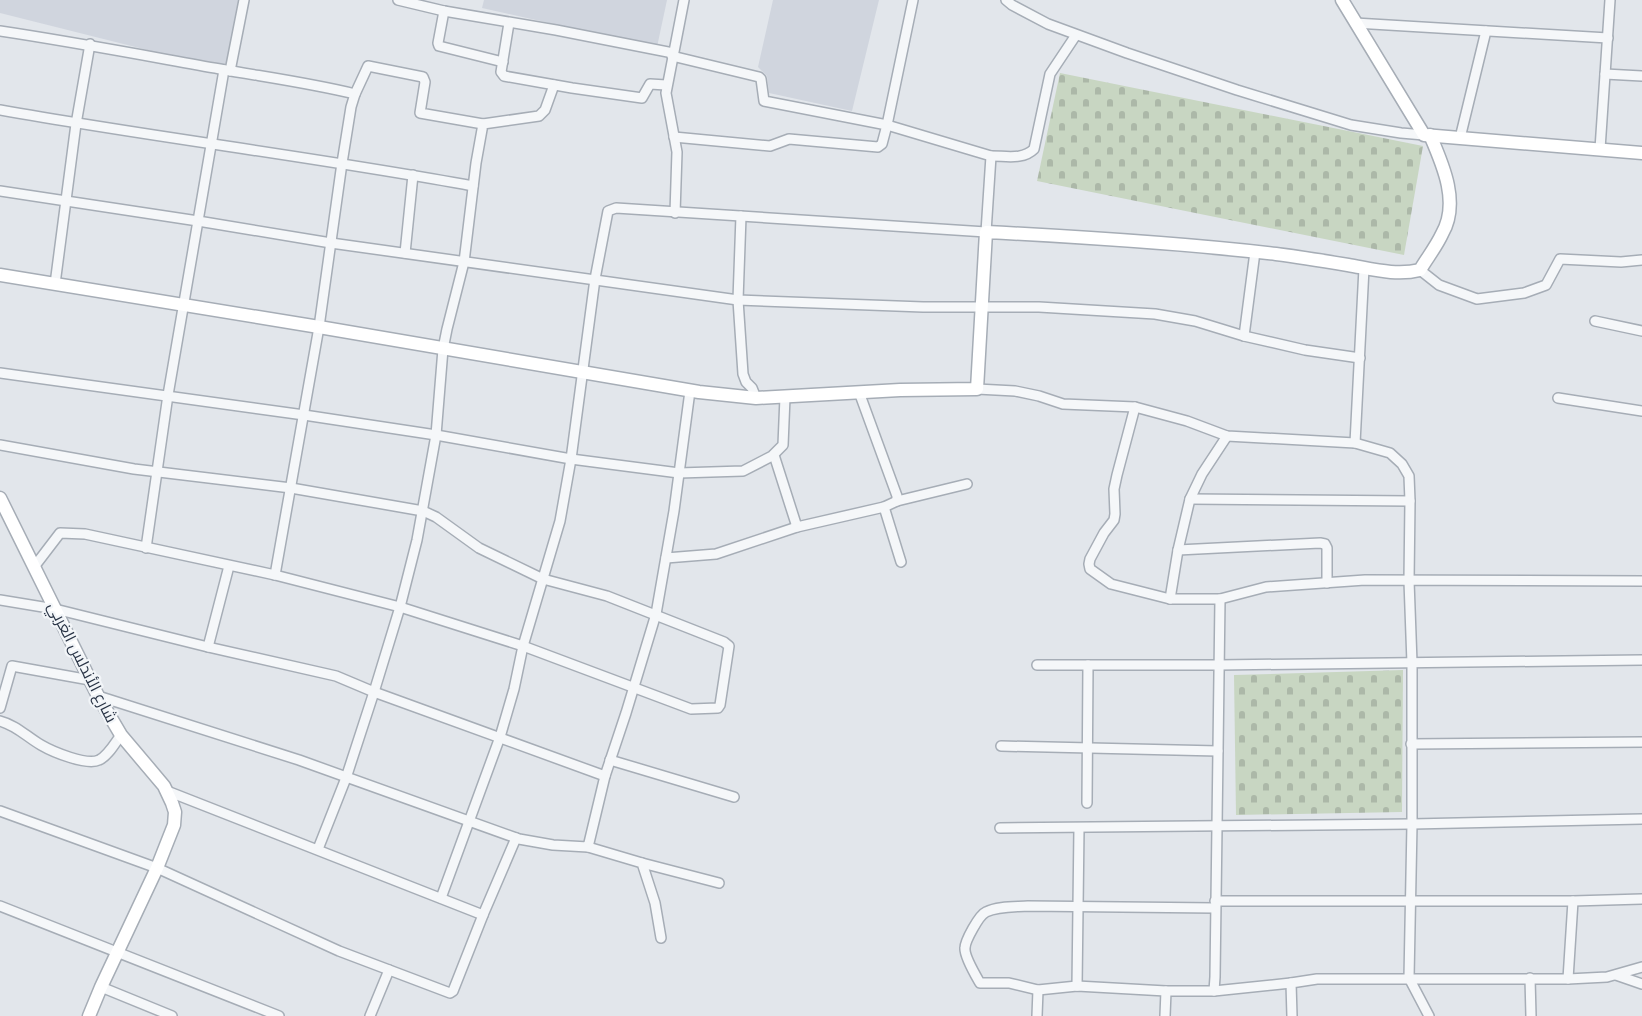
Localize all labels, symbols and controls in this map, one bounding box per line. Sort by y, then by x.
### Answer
street label: شارع الأندلس الغربي [40,599,121,728]

